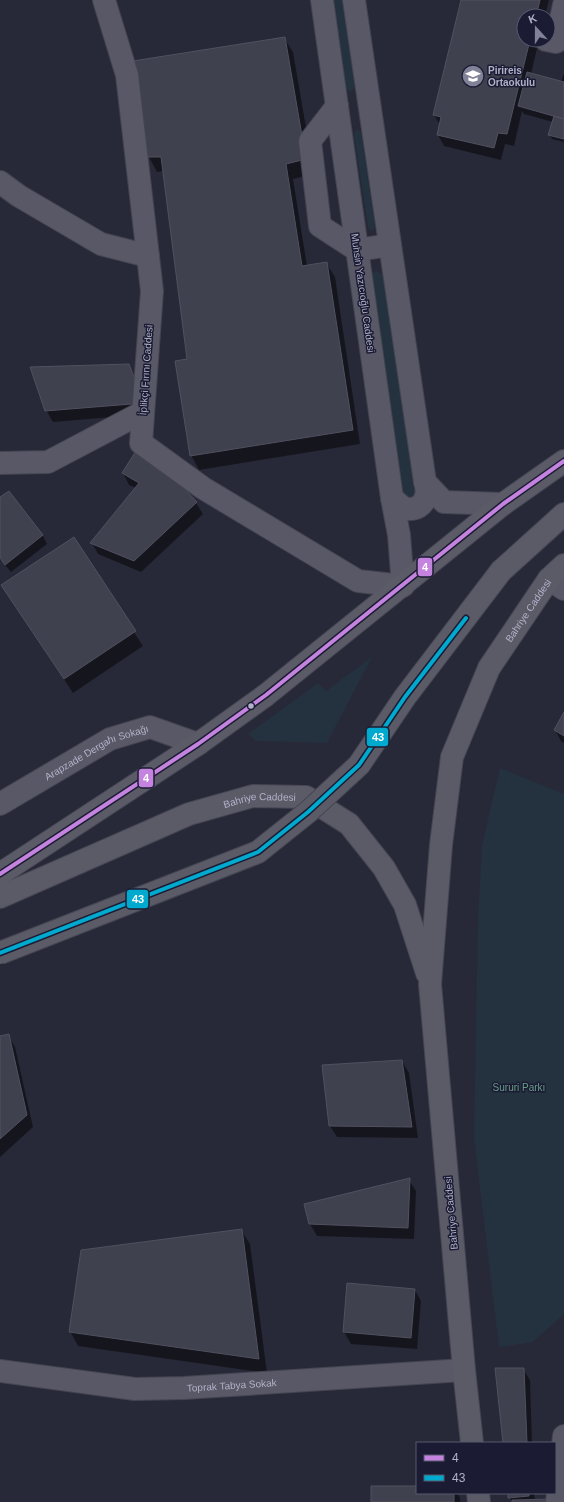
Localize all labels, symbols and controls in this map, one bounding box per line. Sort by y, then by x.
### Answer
north arrow [516,8,556,48]
text: K [527,12,538,26]
school or university icon: Pirireis Ortaokulu [460,63,486,89]
place label: Pirireis Ortaokulu [488,65,535,88]
street label: Muhsin Yazıcıoğlu Caddesi [349,233,377,353]
street label: İplikçi Fırını Caddesi [136,324,155,416]
line badge: 4 [417,557,433,577]
text: 4 [422,561,429,573]
street label: Bahriye Caddesi [503,577,553,644]
unlabelled marker [246,701,256,711]
street label: Arapzade Dergahı Sokağı [42,722,150,782]
line badge: 43 [366,727,389,747]
text: 43 [372,731,384,743]
line badge: 4 [138,768,154,788]
text: 4 [143,772,150,784]
street label: Bahriye Caddesi [222,790,296,810]
line badge: 43 [126,889,149,909]
text: 43 [132,893,144,905]
park label: Sururi Parkı [493,1082,545,1093]
street label: Bahriye Caddesi [442,1176,460,1250]
street label: Toprak Tabya Sokak [186,1376,278,1393]
legend [416,1442,556,1494]
text: 4 [452,1451,459,1465]
text: 43 [452,1471,466,1485]

